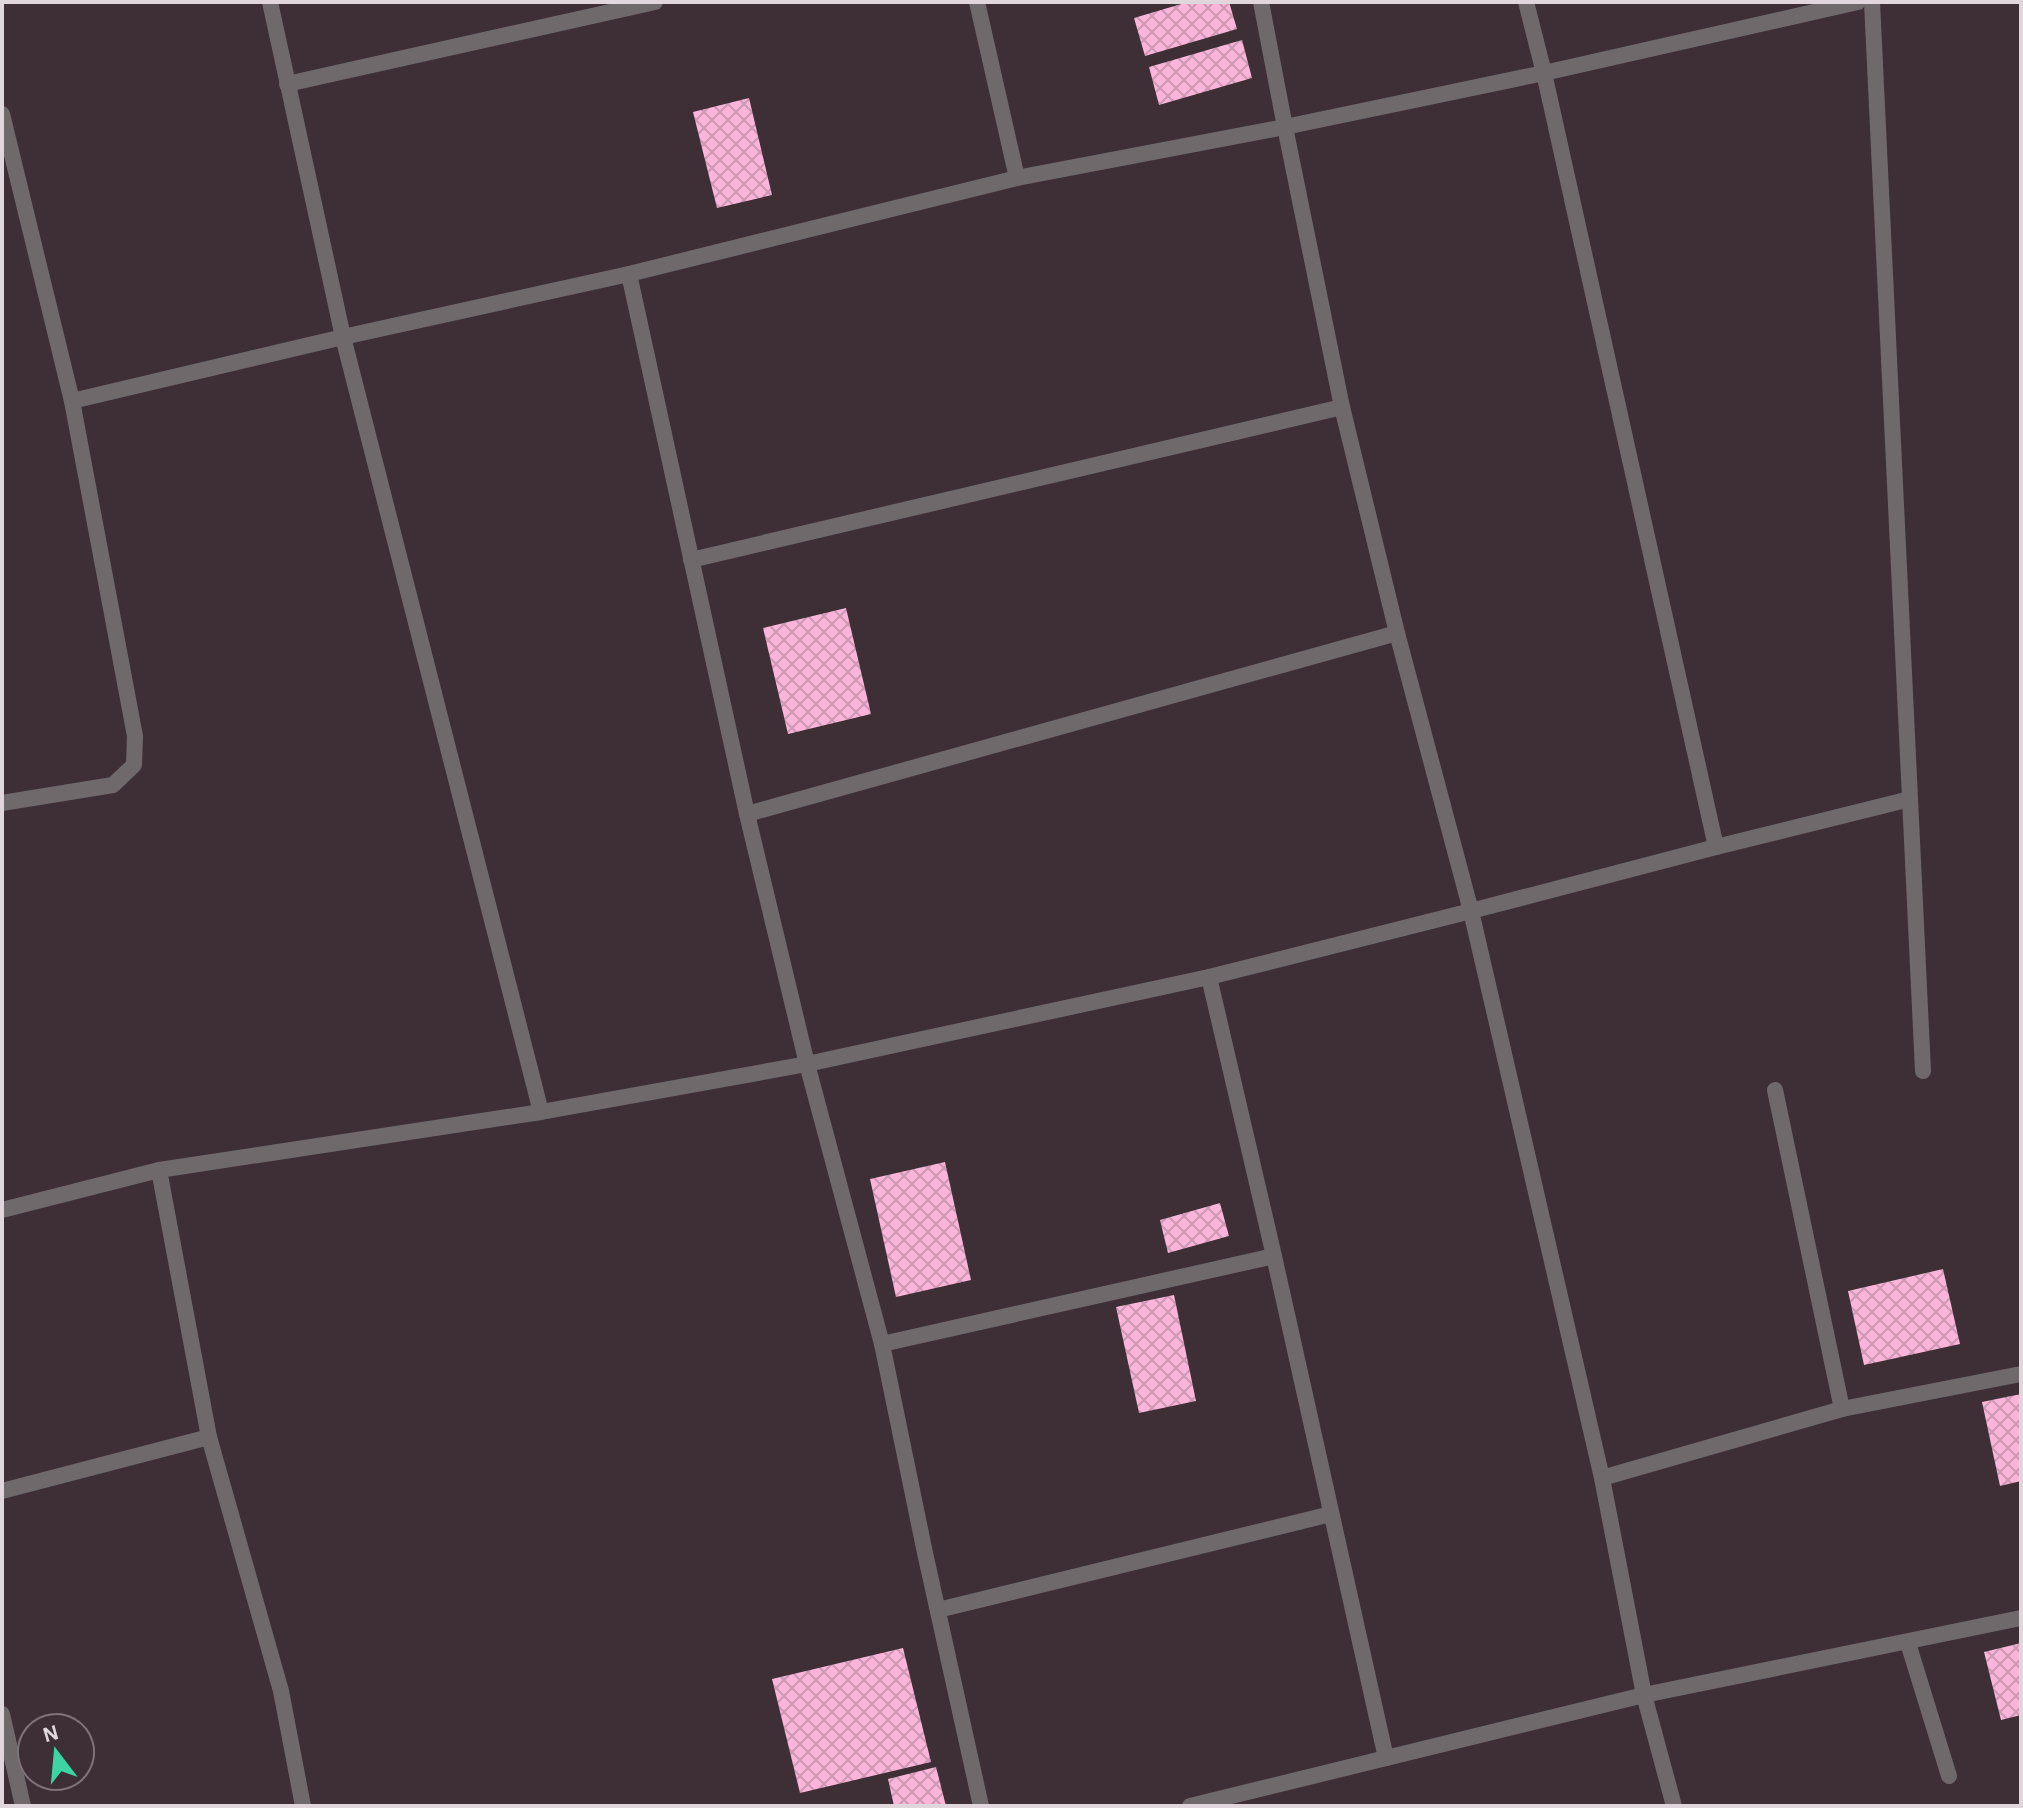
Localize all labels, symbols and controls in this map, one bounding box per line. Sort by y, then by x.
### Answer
north arrow [16,1712,96,1792]
text: N [40,1721,61,1746]

